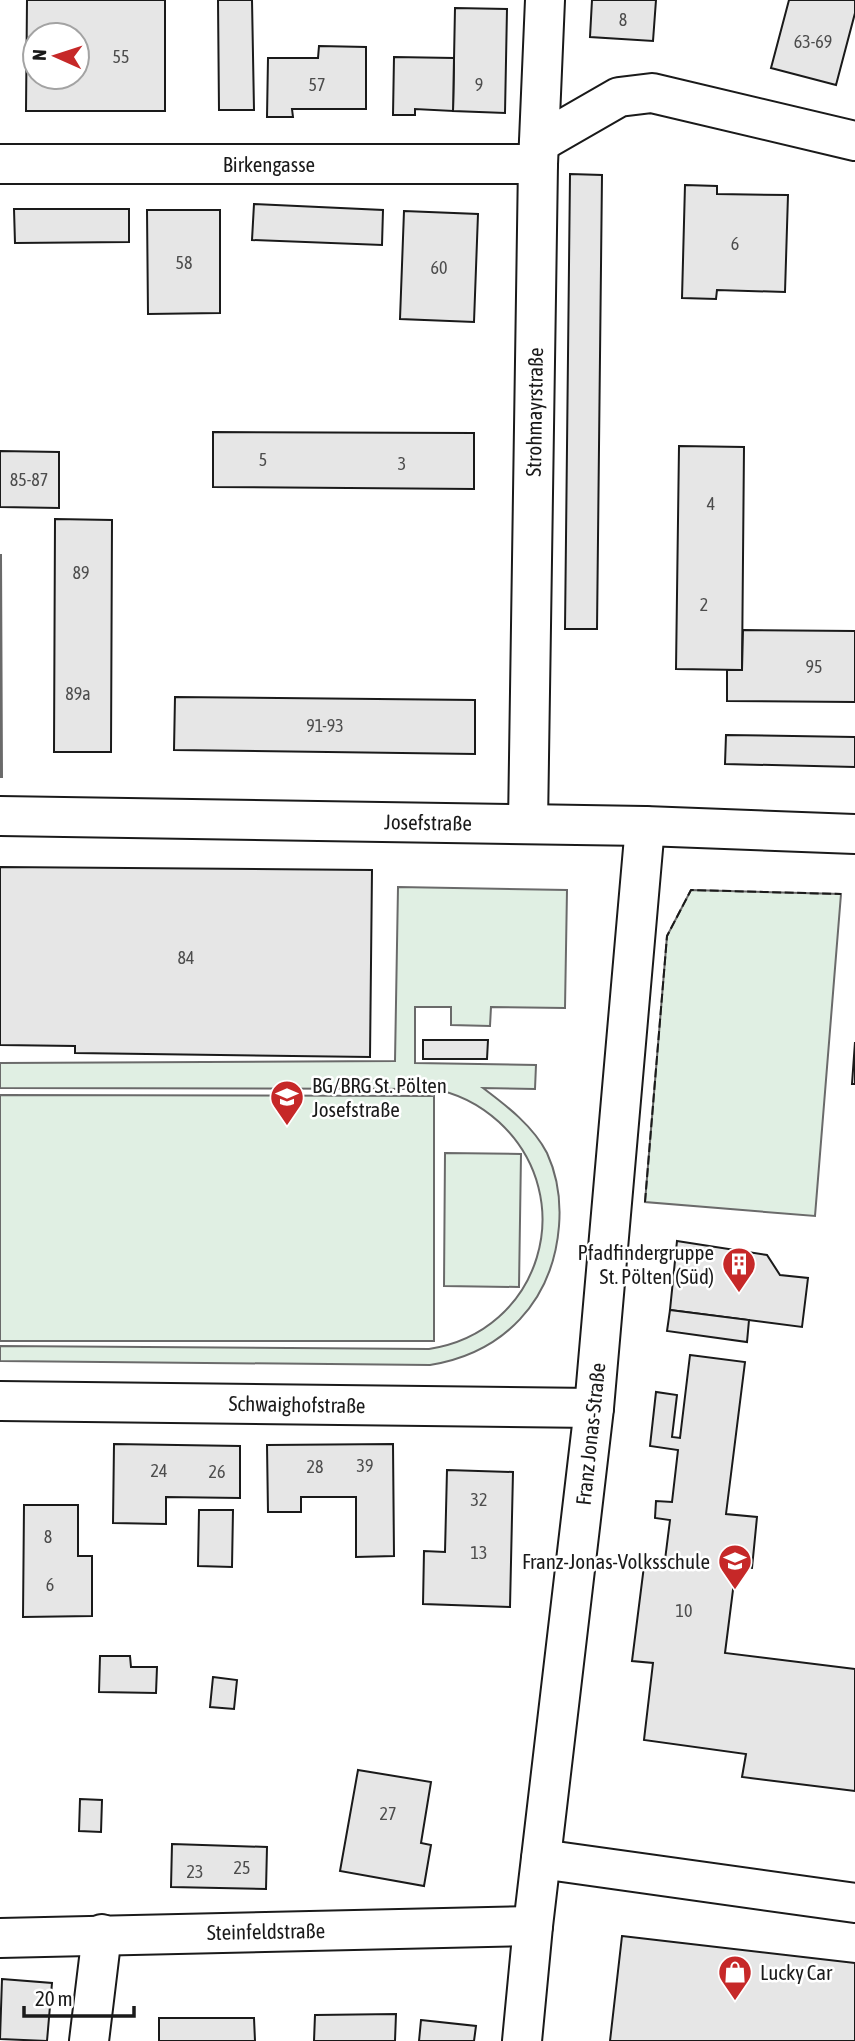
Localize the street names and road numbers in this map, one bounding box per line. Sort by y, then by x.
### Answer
street label: Birkengasse [223,152,315,176]
street label: Strohmayrstraße [521,347,547,477]
street label: Josefstraße [384,809,472,835]
street label: Franz Jonas-Straße [571,1362,609,1506]
street label: Schwaighofstraße [228,1391,366,1417]
street label: Steinfeldstraße [207,1918,325,1944]

